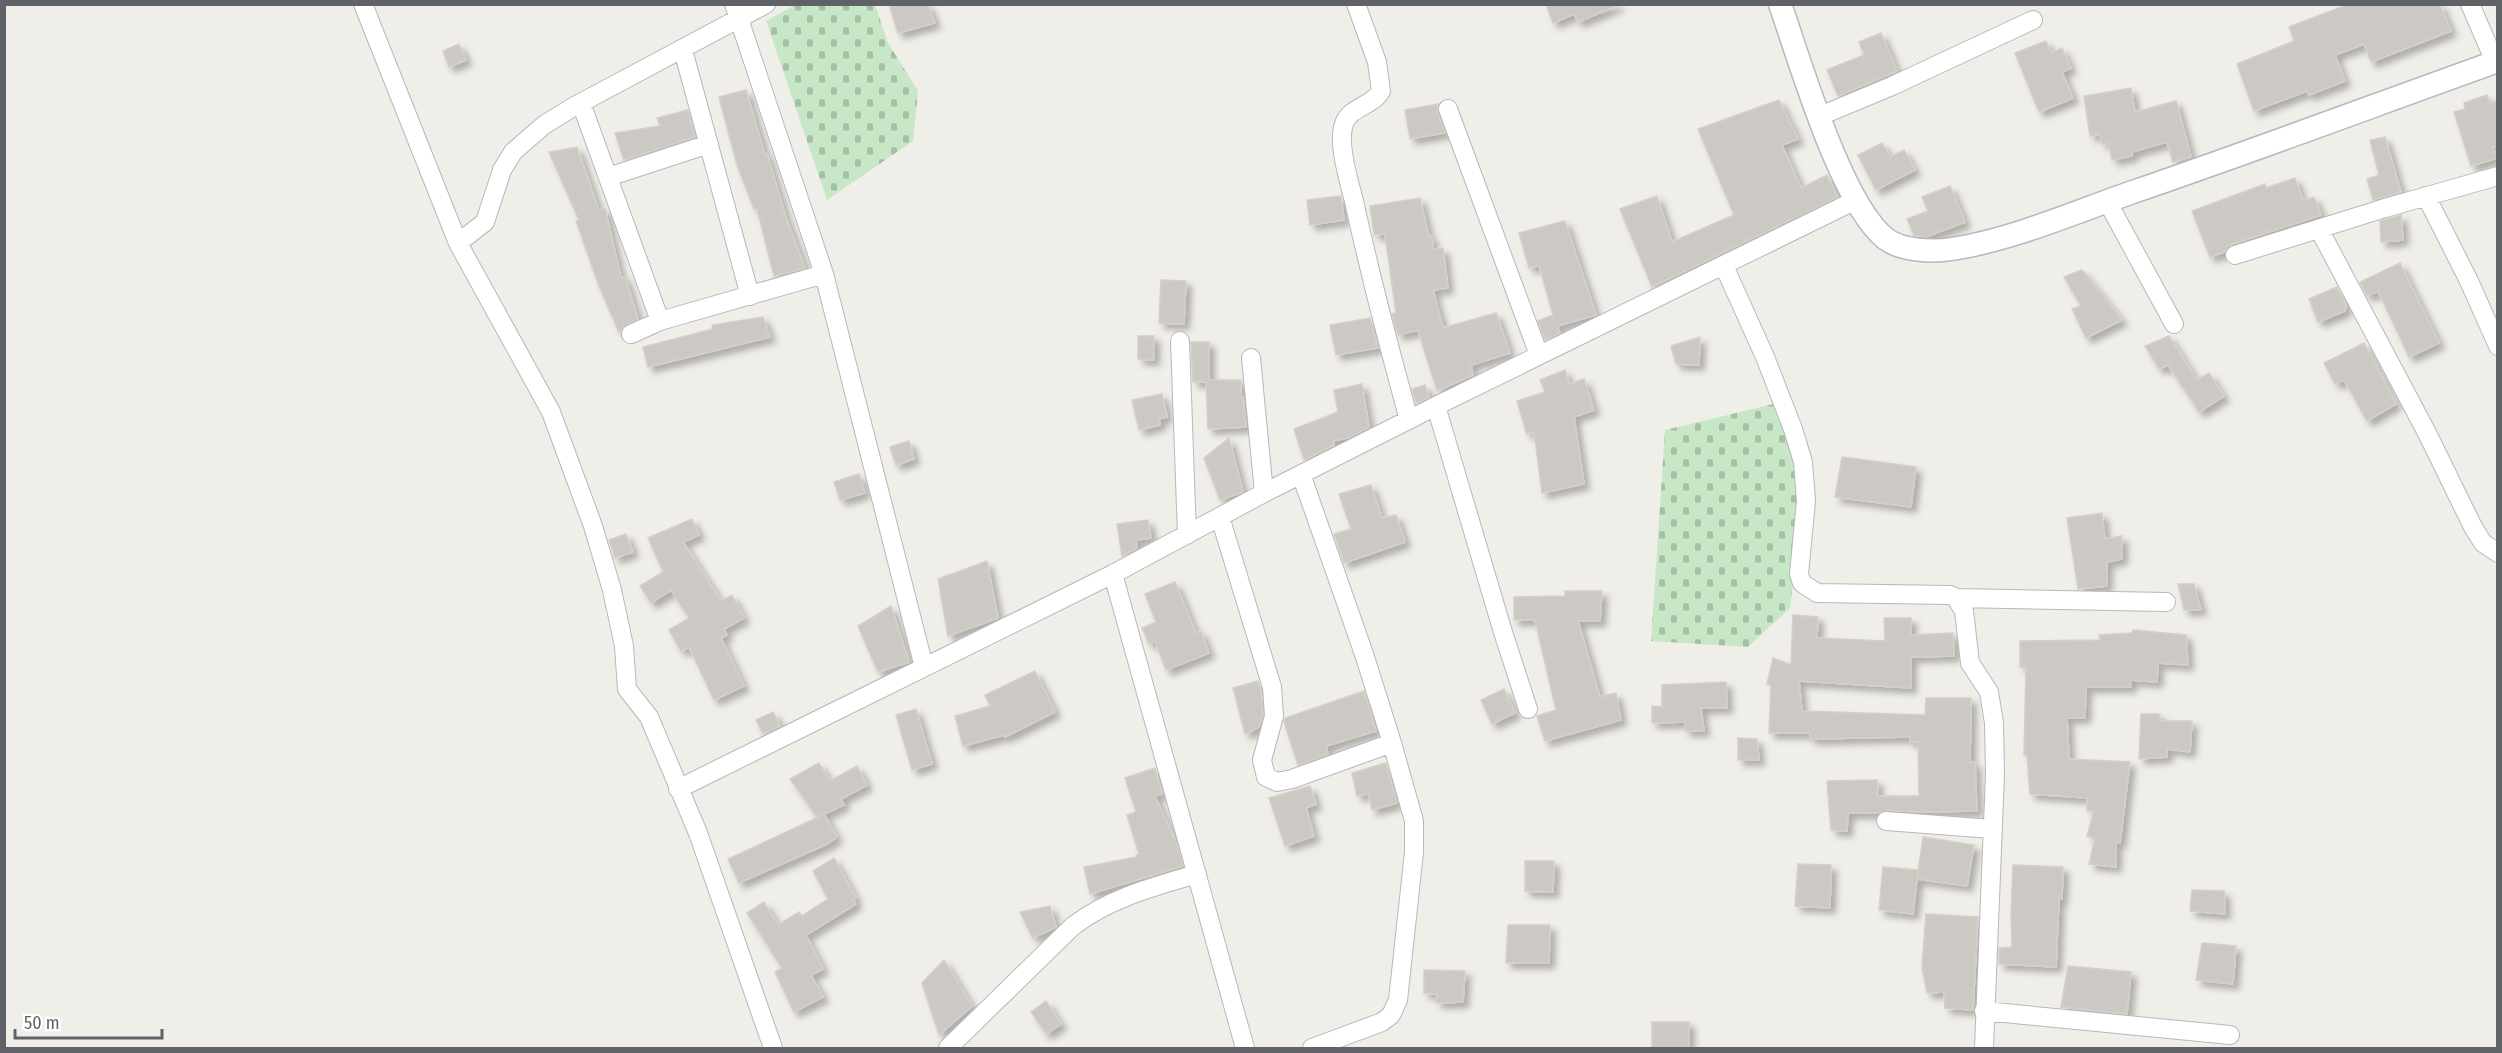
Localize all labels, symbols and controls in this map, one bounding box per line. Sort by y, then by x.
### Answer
scale bar [15,1002,162,1040]
text: 50 m [24,1012,60,1034]

